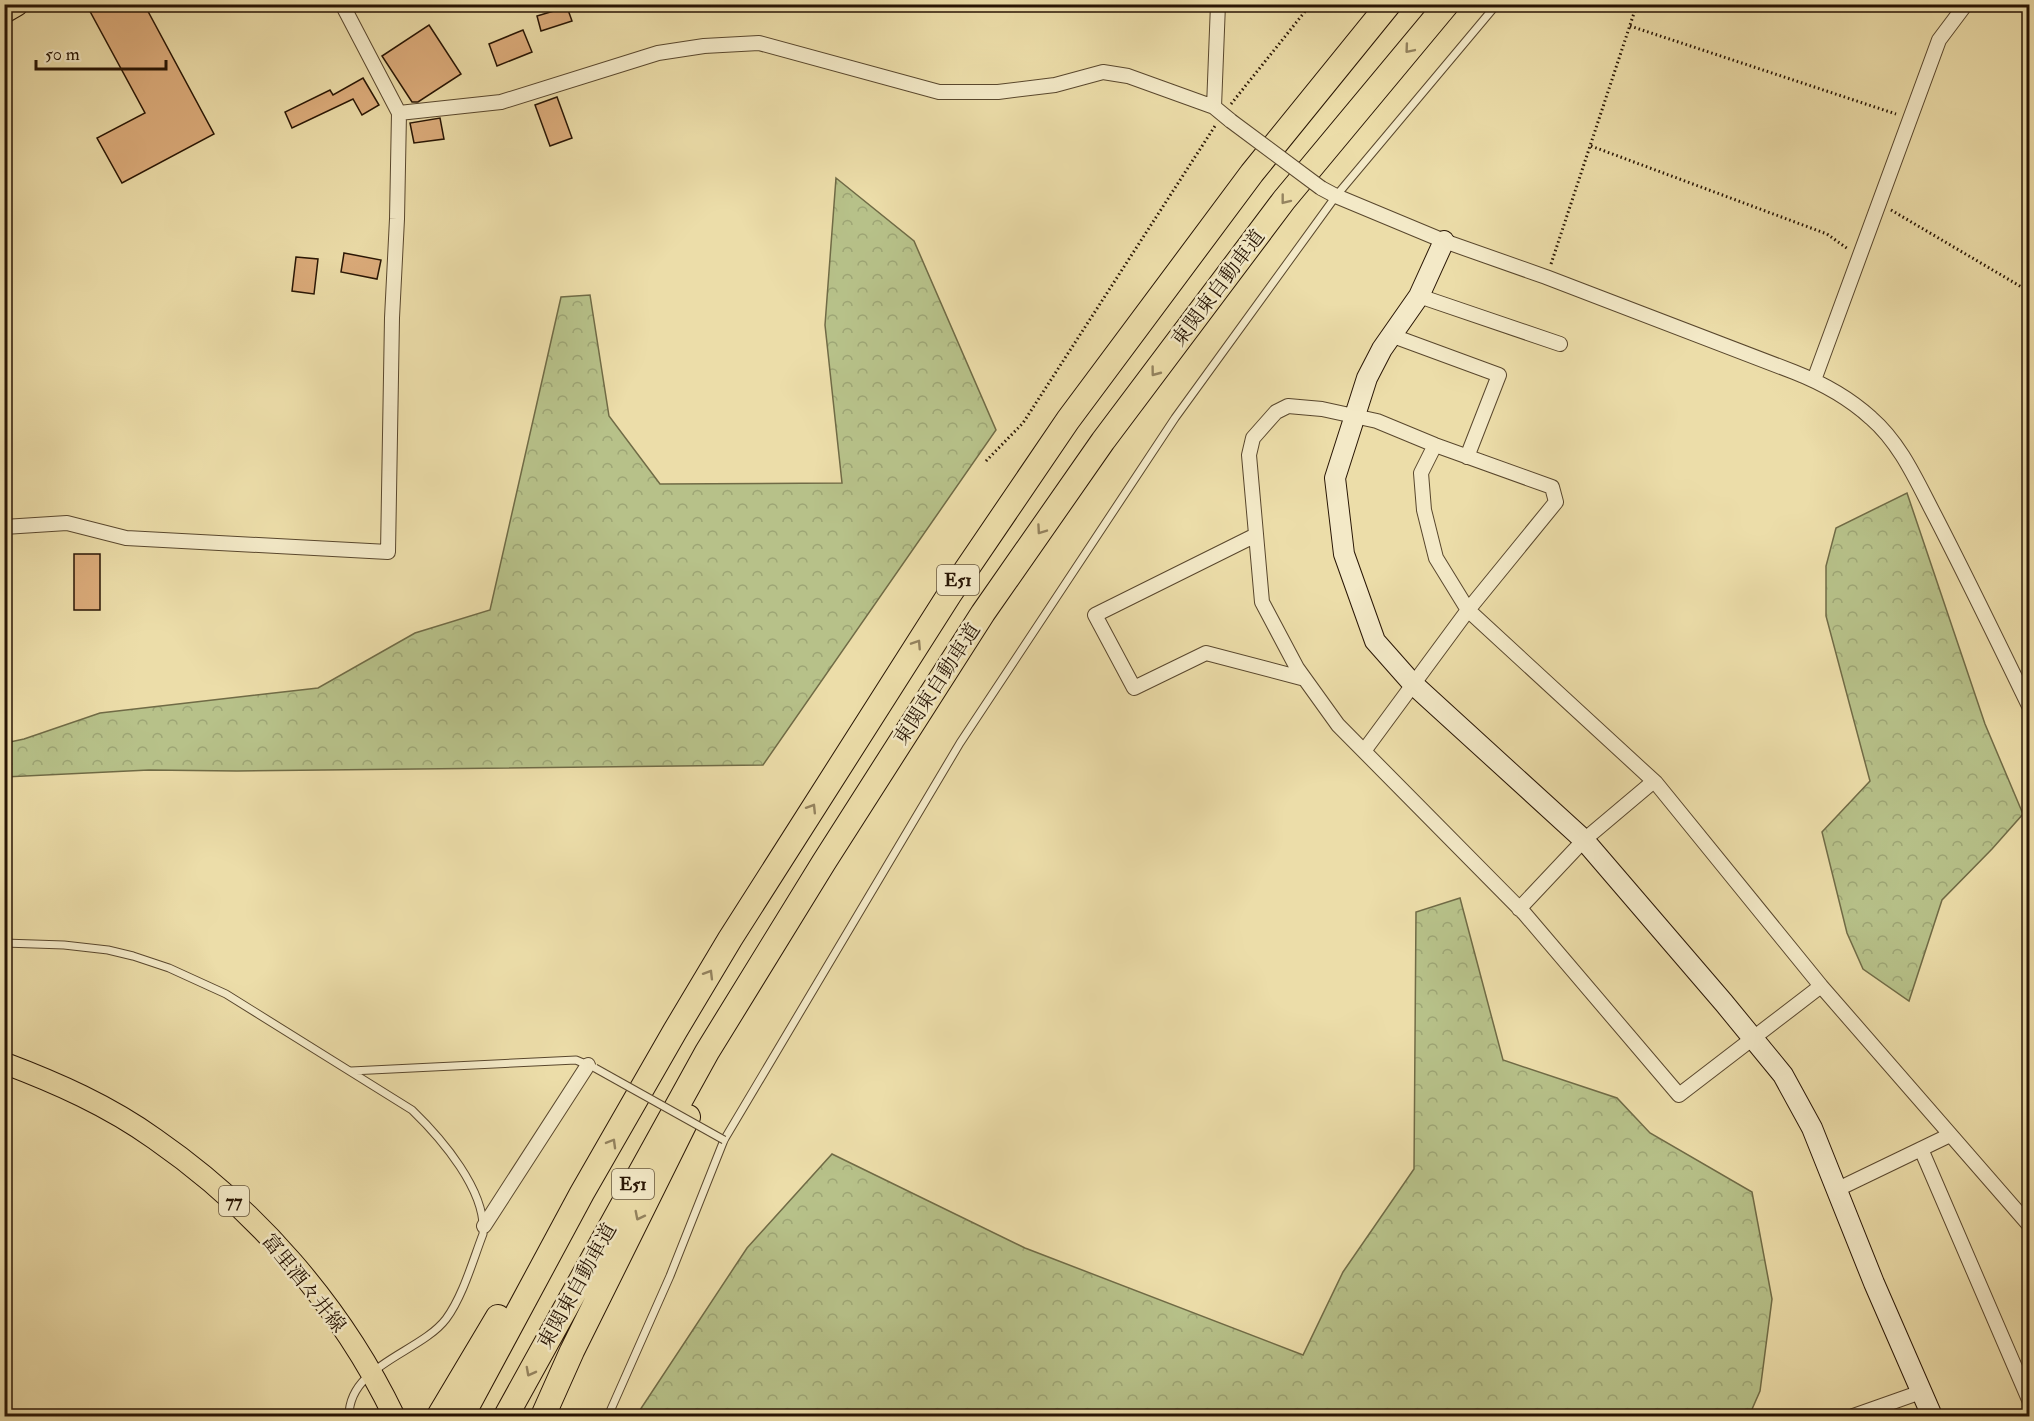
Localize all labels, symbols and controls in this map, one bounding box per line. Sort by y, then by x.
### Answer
scale bar [36,33,166,71]
text: 50 m [45,43,80,66]
one-way arrow [1406,43,1417,54]
one-way arrow [1281,193,1292,204]
street label: 東関東自動車道 [1166,225,1270,351]
one-way arrow [1151,365,1162,376]
one-way arrow [1037,524,1048,535]
road number: E51 [937,565,979,595]
street label: 東関東自動車道 [888,618,986,750]
one-way arrow [910,640,921,651]
one-way arrow [805,804,816,815]
one-way arrow [702,970,713,980]
one-way arrow [604,1139,616,1149]
road number: E51 [612,1169,654,1199]
road number: 77 [219,1186,249,1216]
one-way arrow [635,1209,646,1220]
street label: 東関東自動車道 [532,1219,622,1353]
street label: 富里酒々井線 [257,1229,351,1337]
one-way arrow [526,1366,537,1376]

